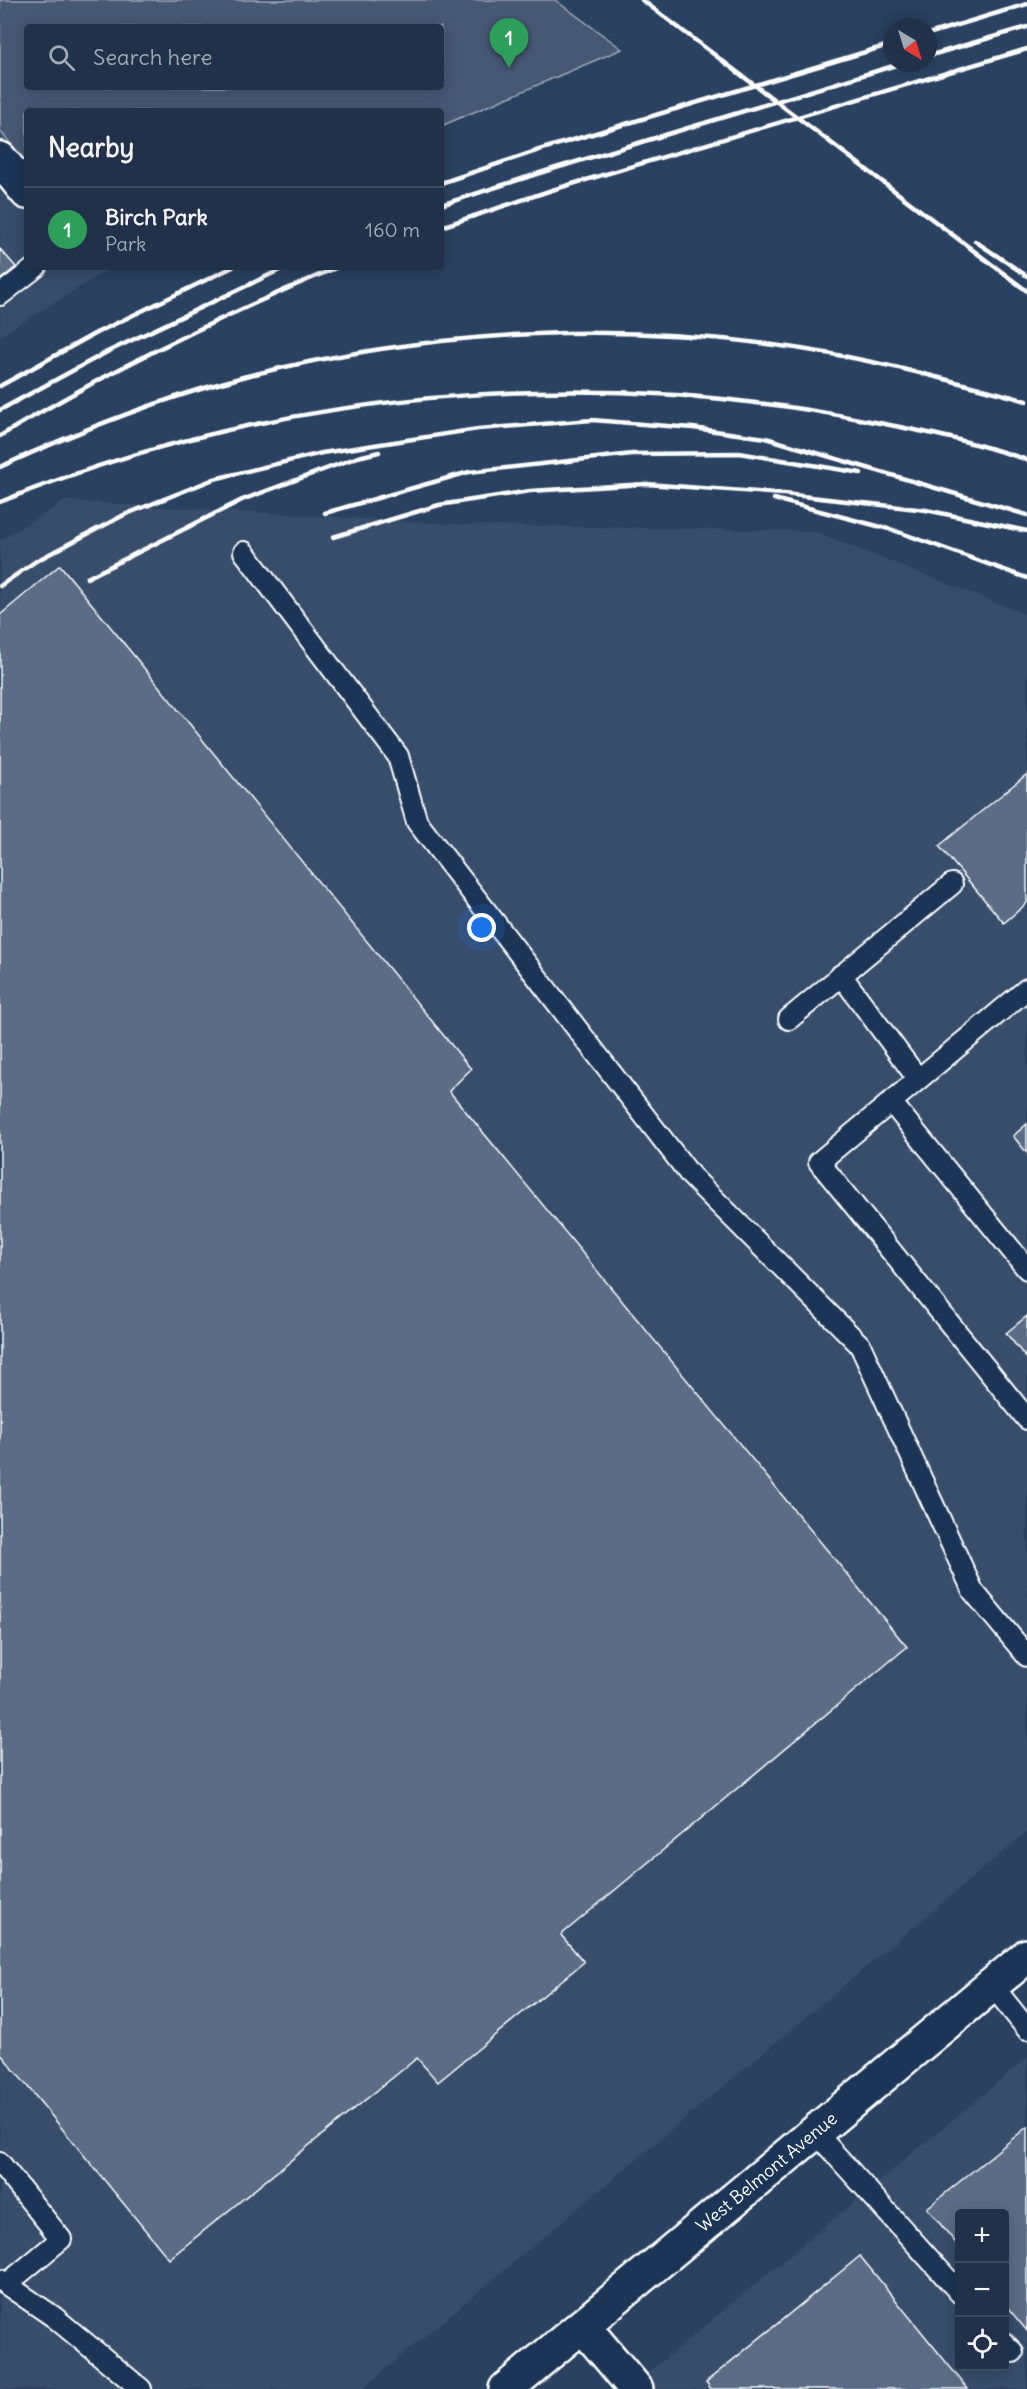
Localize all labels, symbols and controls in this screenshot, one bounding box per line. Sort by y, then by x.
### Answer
north arrow [883,18,937,72]
pin: 1 [490,19,528,68]
search box [24,24,444,90]
icon: search [45,41,78,74]
text: Search here [93,43,212,71]
text: Nearby [48,131,134,164]
text: Birch Park [105,203,208,231]
text: 1 [64,217,71,242]
text: 160 m [365,217,420,242]
text: Park [105,231,146,256]
your location [467,913,496,942]
street label: West Belmont Avenue [691,2107,842,2237]
map controls [955,2209,1009,2371]
button: + [955,2209,1009,2263]
button: − [955,2263,1009,2317]
button: locate [955,2317,1009,2371]

